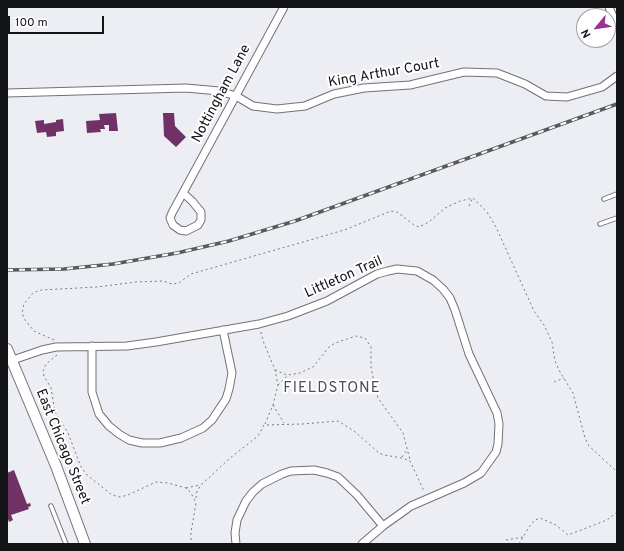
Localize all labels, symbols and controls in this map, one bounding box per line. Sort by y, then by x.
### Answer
scale bar [10,8,106,34]
north arrow [576,8,616,48]
text: 100 m [15,15,48,31]
text: N [578,26,594,40]
street label: Nottingham Lane [189,42,255,146]
street label: King Arthur Court [327,56,441,92]
street label: Littleton Trail [303,253,385,303]
district label: FIELDSTONE [283,380,381,398]
street label: East Chicago Street [31,387,93,507]

